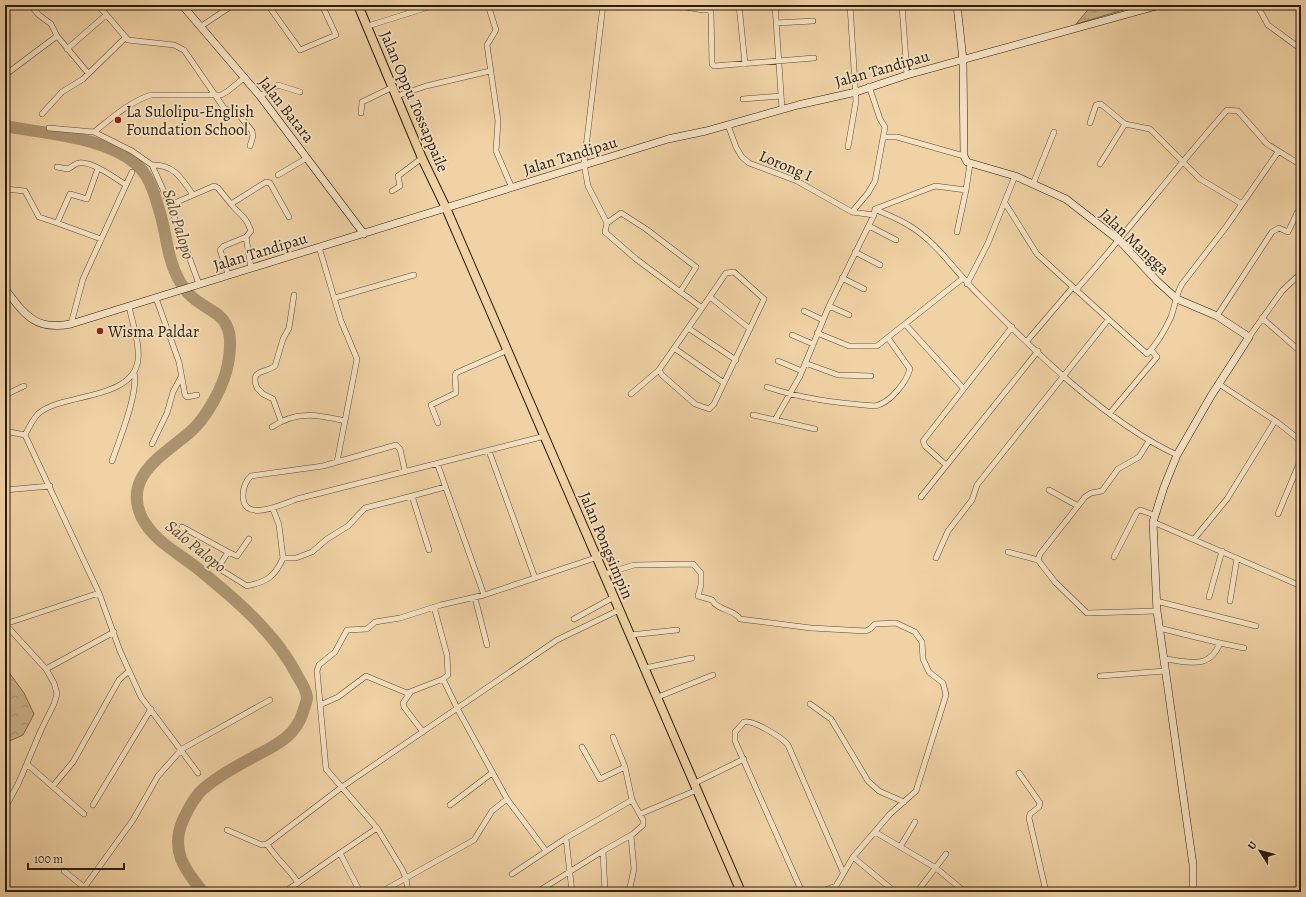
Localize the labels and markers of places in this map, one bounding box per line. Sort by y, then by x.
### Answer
place label: La Sulolipu-English Foundation School [126,101,254,141]
marker: La Sulolipu-English Foundation School [113,115,123,125]
place label: Wisma Paldar [107,321,199,343]
marker: Wisma Paldar [95,326,105,336]

